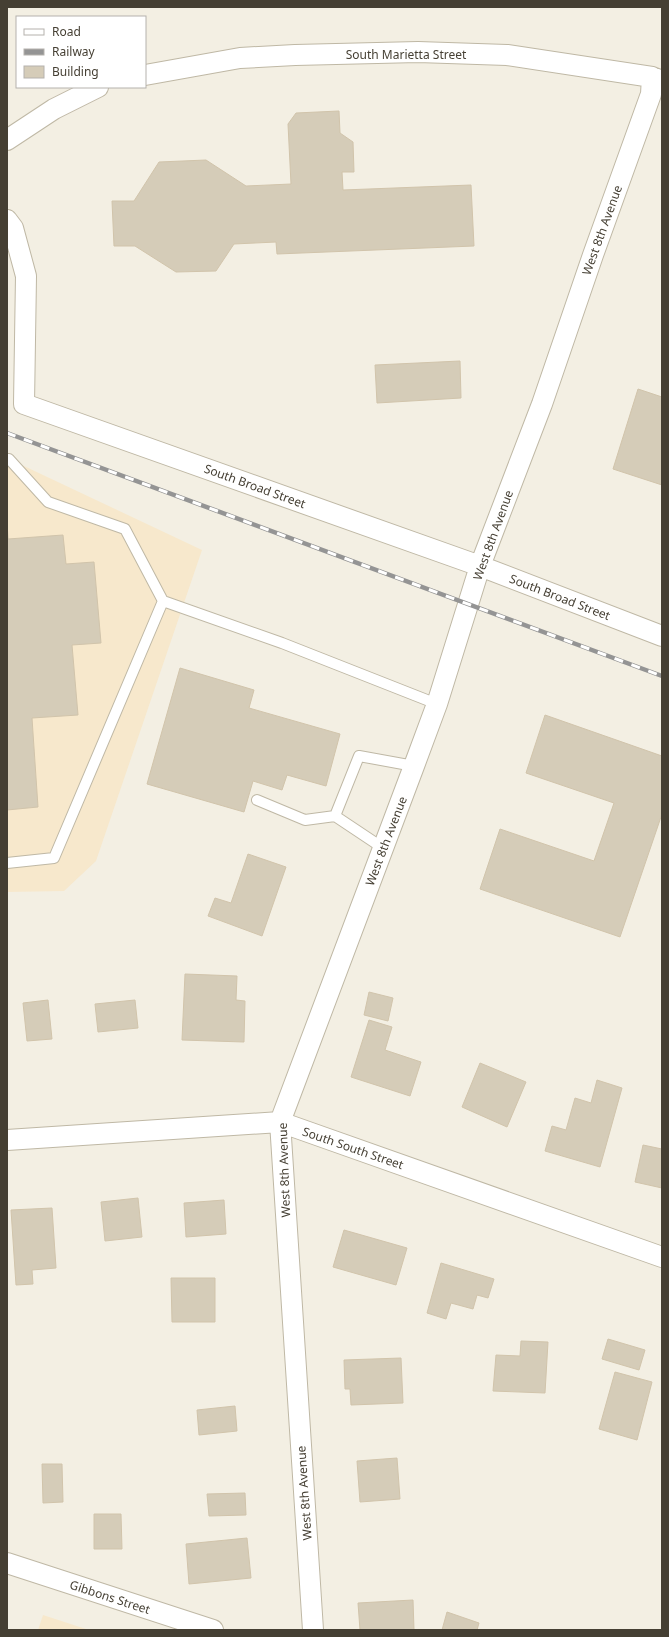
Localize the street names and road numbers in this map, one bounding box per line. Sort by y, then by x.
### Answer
street label: South Marietta Street [346,46,467,63]
street label: West 8th Avenue [578,182,626,277]
street label: South Broad Street [202,460,309,512]
street label: West 8th Avenue [469,487,517,582]
street label: South Broad Street [507,570,613,624]
street label: West 8th Avenue [361,794,411,888]
street label: West 8th Avenue [274,1122,294,1218]
street label: South South Street [300,1123,406,1173]
street label: West 8th Avenue [292,1445,316,1541]
street label: Gibbons Street [68,1576,153,1618]

